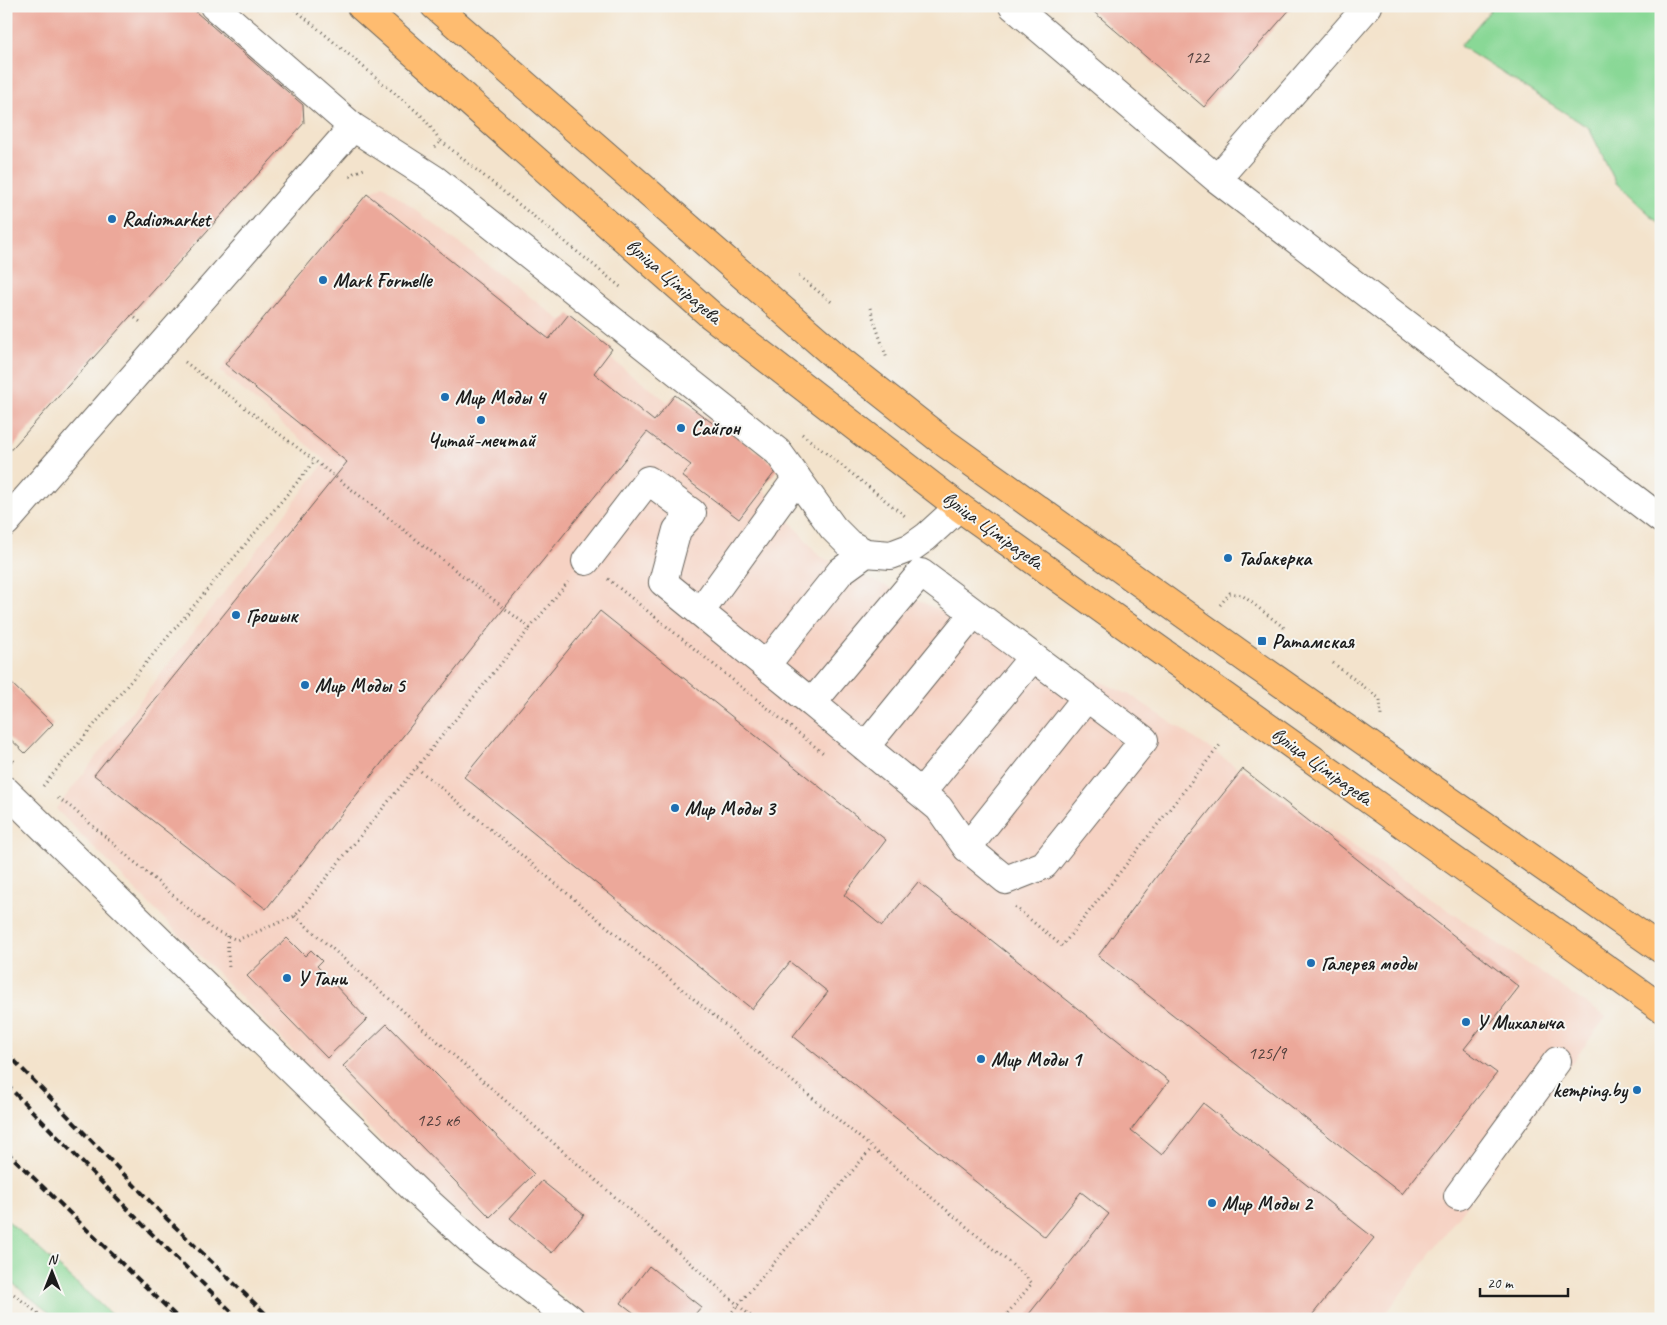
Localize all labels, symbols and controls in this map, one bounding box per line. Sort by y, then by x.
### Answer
house number: 122 [1185,46,1211,68]
place label: Radiomarket [122,207,212,232]
marker: Radiomarket [106,213,118,225]
street label: вуліца Ціміразева [621,233,728,330]
place label: Mark Formelle [333,268,434,293]
marker: Mark Formelle [317,274,329,286]
place label: Мир Моды 4 [455,385,548,410]
marker: Мир Моды 4 [439,391,451,403]
marker: Читай-мечтай [475,414,487,426]
place label: Сайгон [691,416,741,441]
marker: Сайгон [675,422,687,434]
place label: Читай-мечтай [427,428,537,453]
street label: вуліца Ціміразева [938,485,1050,576]
place label: Табакерка [1238,546,1313,571]
marker: Табакерка [1222,552,1234,564]
place label: Грошык [246,603,299,628]
marker: Грошык [230,609,242,621]
place label: Ратамская [1272,629,1356,654]
marker: Ратамская [1256,635,1268,647]
place label: Мир Моды 5 [315,673,407,698]
marker: Мир Моды 5 [299,679,311,691]
street label: вуліца Ціміразева [1267,721,1379,812]
place label: Мир Моды 3 [685,796,777,821]
marker: Мир Моды 3 [669,802,681,814]
place label: Галерея моды [1321,951,1418,976]
marker: Галерея моды [1305,957,1317,969]
place label: У Тани [297,966,349,991]
marker: У Тани [281,972,293,984]
place label: У Михалыча [1476,1010,1565,1035]
marker: У Михалыча [1460,1016,1472,1028]
house number: 125/9 [1248,1042,1288,1064]
place label: Мир Моды 1 [991,1047,1083,1072]
marker: Мир Моды 1 [975,1053,987,1065]
place label: kemping.by [1553,1078,1629,1104]
marker: kemping.by [1631,1084,1643,1096]
house number: 125 к6 [416,1109,461,1131]
place label: Мир Моды 2 [1222,1191,1314,1216]
marker: Мир Моды 2 [1206,1197,1218,1209]
north arrow [28,1248,78,1298]
text: N [48,1251,59,1268]
scale bar [1480,1265,1567,1297]
text: 20 m [1487,1274,1514,1293]

